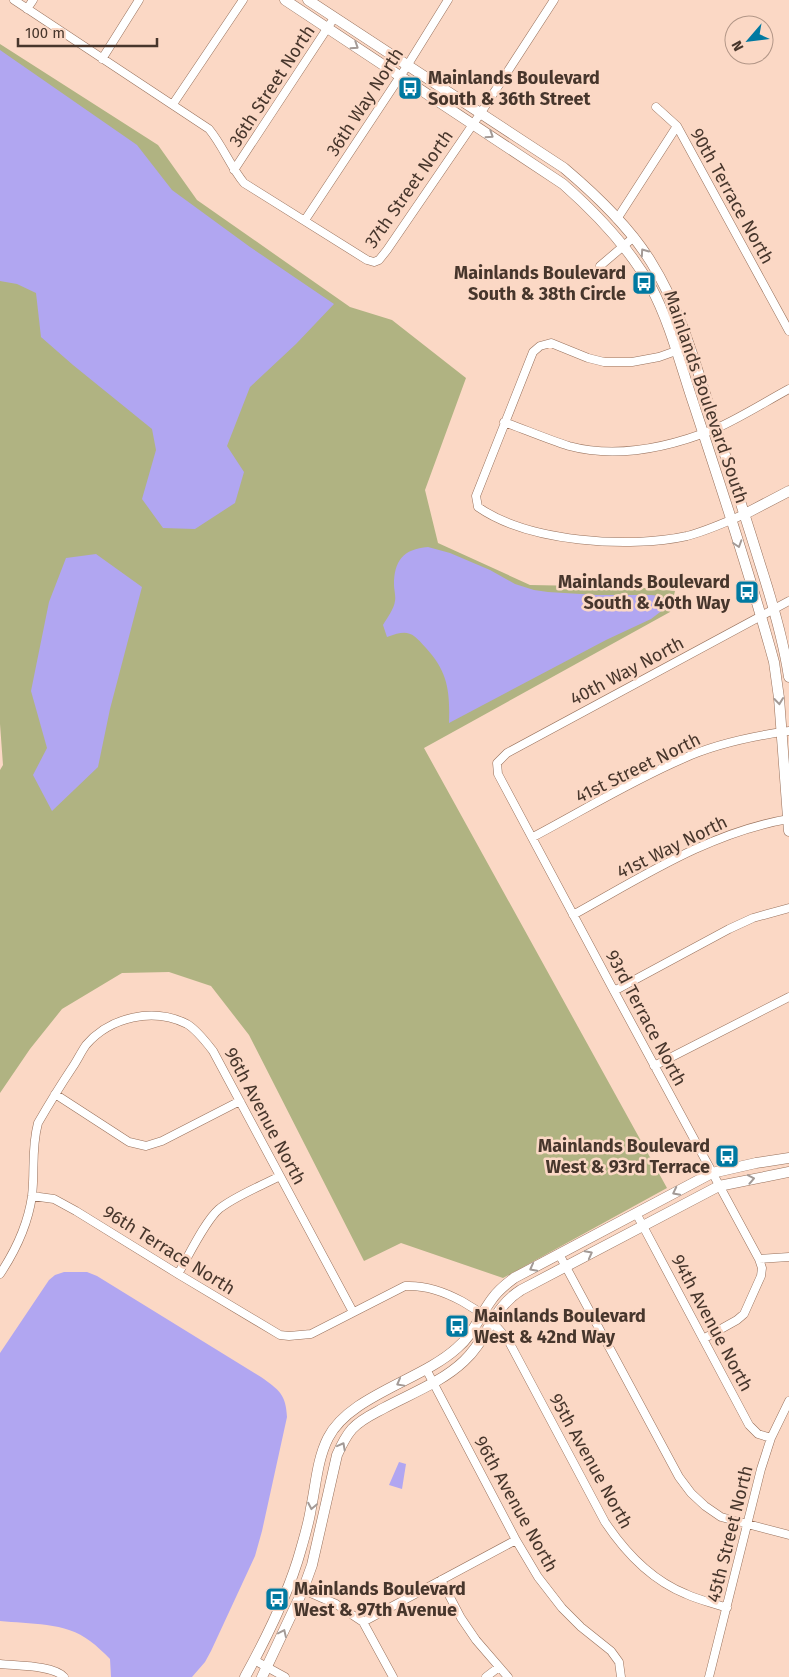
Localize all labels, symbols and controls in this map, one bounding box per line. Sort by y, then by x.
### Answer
scale bar [18,15,156,47]
north arrow [724,15,774,65]
street label: 36th Street North [224,21,320,151]
text: 100 m [25,24,65,42]
text: N [728,38,748,54]
one-way arrow [349,40,358,50]
street label: 36th Way North [322,44,408,160]
place label: Mainlands Boulevard South & 36th Street [428,67,600,110]
bus stop icon: Mainlands Boulevard South & 36th Street [397,75,423,101]
street label: 90th Terrace North [686,124,778,268]
street label: 37th Street North [360,126,458,252]
one-way arrow [485,129,494,139]
one-way arrow [641,248,650,258]
place label: Mainlands Boulevard South & 38th Circle [454,262,626,305]
bus stop icon: Mainlands Boulevard South & 38th Circle [631,270,657,296]
street label: Mainlands Boulevard South [659,288,753,506]
one-way arrow [733,539,743,548]
place label: Mainlands Boulevard South & 40th Way [558,571,731,614]
bus stop icon: Mainlands Boulevard South & 40th Way [734,579,760,605]
street label: 40th Way North [566,632,688,710]
one-way arrow [773,697,784,705]
street label: 41st Street North [572,728,704,808]
street label: 41st Way North [613,811,731,883]
street label: 93rd Terrace North [601,946,691,1090]
street label: 96th Avenue North [220,1044,310,1188]
place label: Mainlands Boulevard West & 93rd Terrace [538,1135,710,1178]
bus stop icon: Mainlands Boulevard West & 93rd Terrace [714,1143,740,1169]
one-way arrow [747,1174,755,1184]
one-way arrow [673,1186,682,1196]
street label: 96th Terrace North [99,1200,239,1300]
one-way arrow [583,1250,592,1260]
street label: 94th Avenue North [667,1251,757,1395]
one-way arrow [529,1262,538,1272]
place label: Mainlands Boulevard West & 42nd Way [474,1305,646,1348]
bus stop icon: Mainlands Boulevard West & 42nd Way [444,1313,470,1339]
one-way arrow [396,1377,405,1387]
street label: 95th Avenue North [545,1389,637,1533]
street label: 96th Avenue North [469,1432,563,1576]
one-way arrow [336,1442,346,1451]
street label: 45th Street North [702,1463,758,1605]
one-way arrow [307,1502,317,1511]
place label: Mainlands Boulevard West & 97th Avenue [294,1578,466,1621]
bus stop icon: Mainlands Boulevard West & 97th Avenue [264,1586,290,1612]
one-way arrow [277,1629,287,1638]

